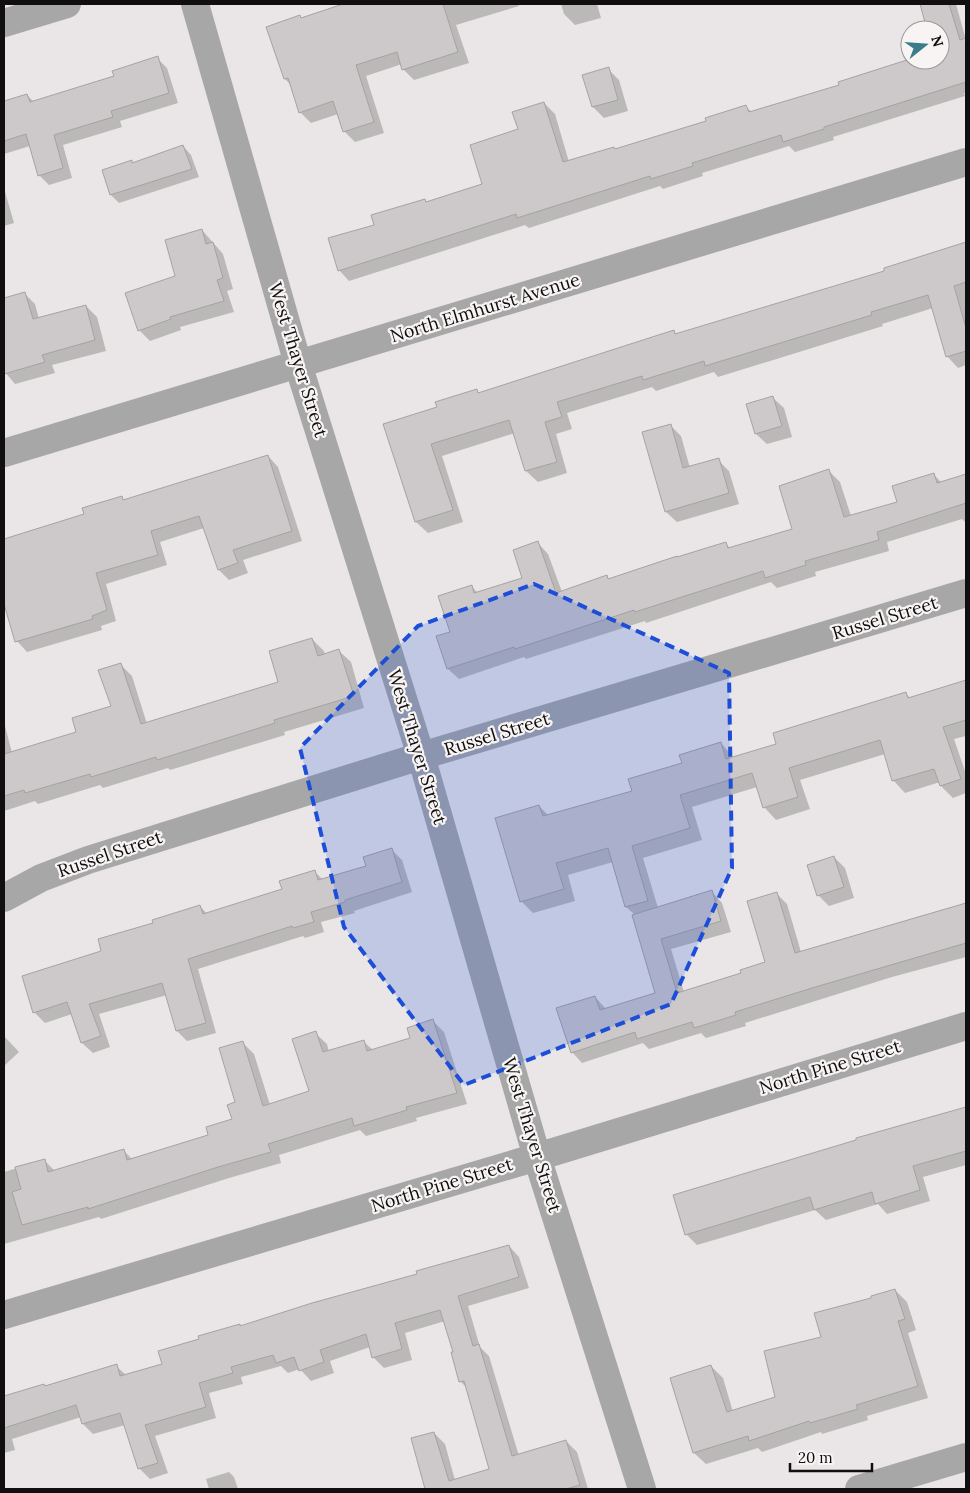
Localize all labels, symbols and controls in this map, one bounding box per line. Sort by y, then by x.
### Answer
north arrow [900,20,950,70]
text: N [927,33,948,49]
street label: North Elmhurst Avenue [387,268,583,347]
street label: West Thayer Street [264,279,333,440]
street label: Russel Street [829,591,940,644]
street label: West Thayer Street [383,666,452,827]
street label: Russel Street [441,707,552,760]
street label: Russel Street [54,825,165,882]
street label: North Pine Street [756,1034,903,1099]
street label: West Thayer Street [498,1054,567,1215]
street label: North Pine Street [368,1152,515,1217]
scale bar [790,1440,872,1472]
text: 20 m [798,1448,833,1467]

